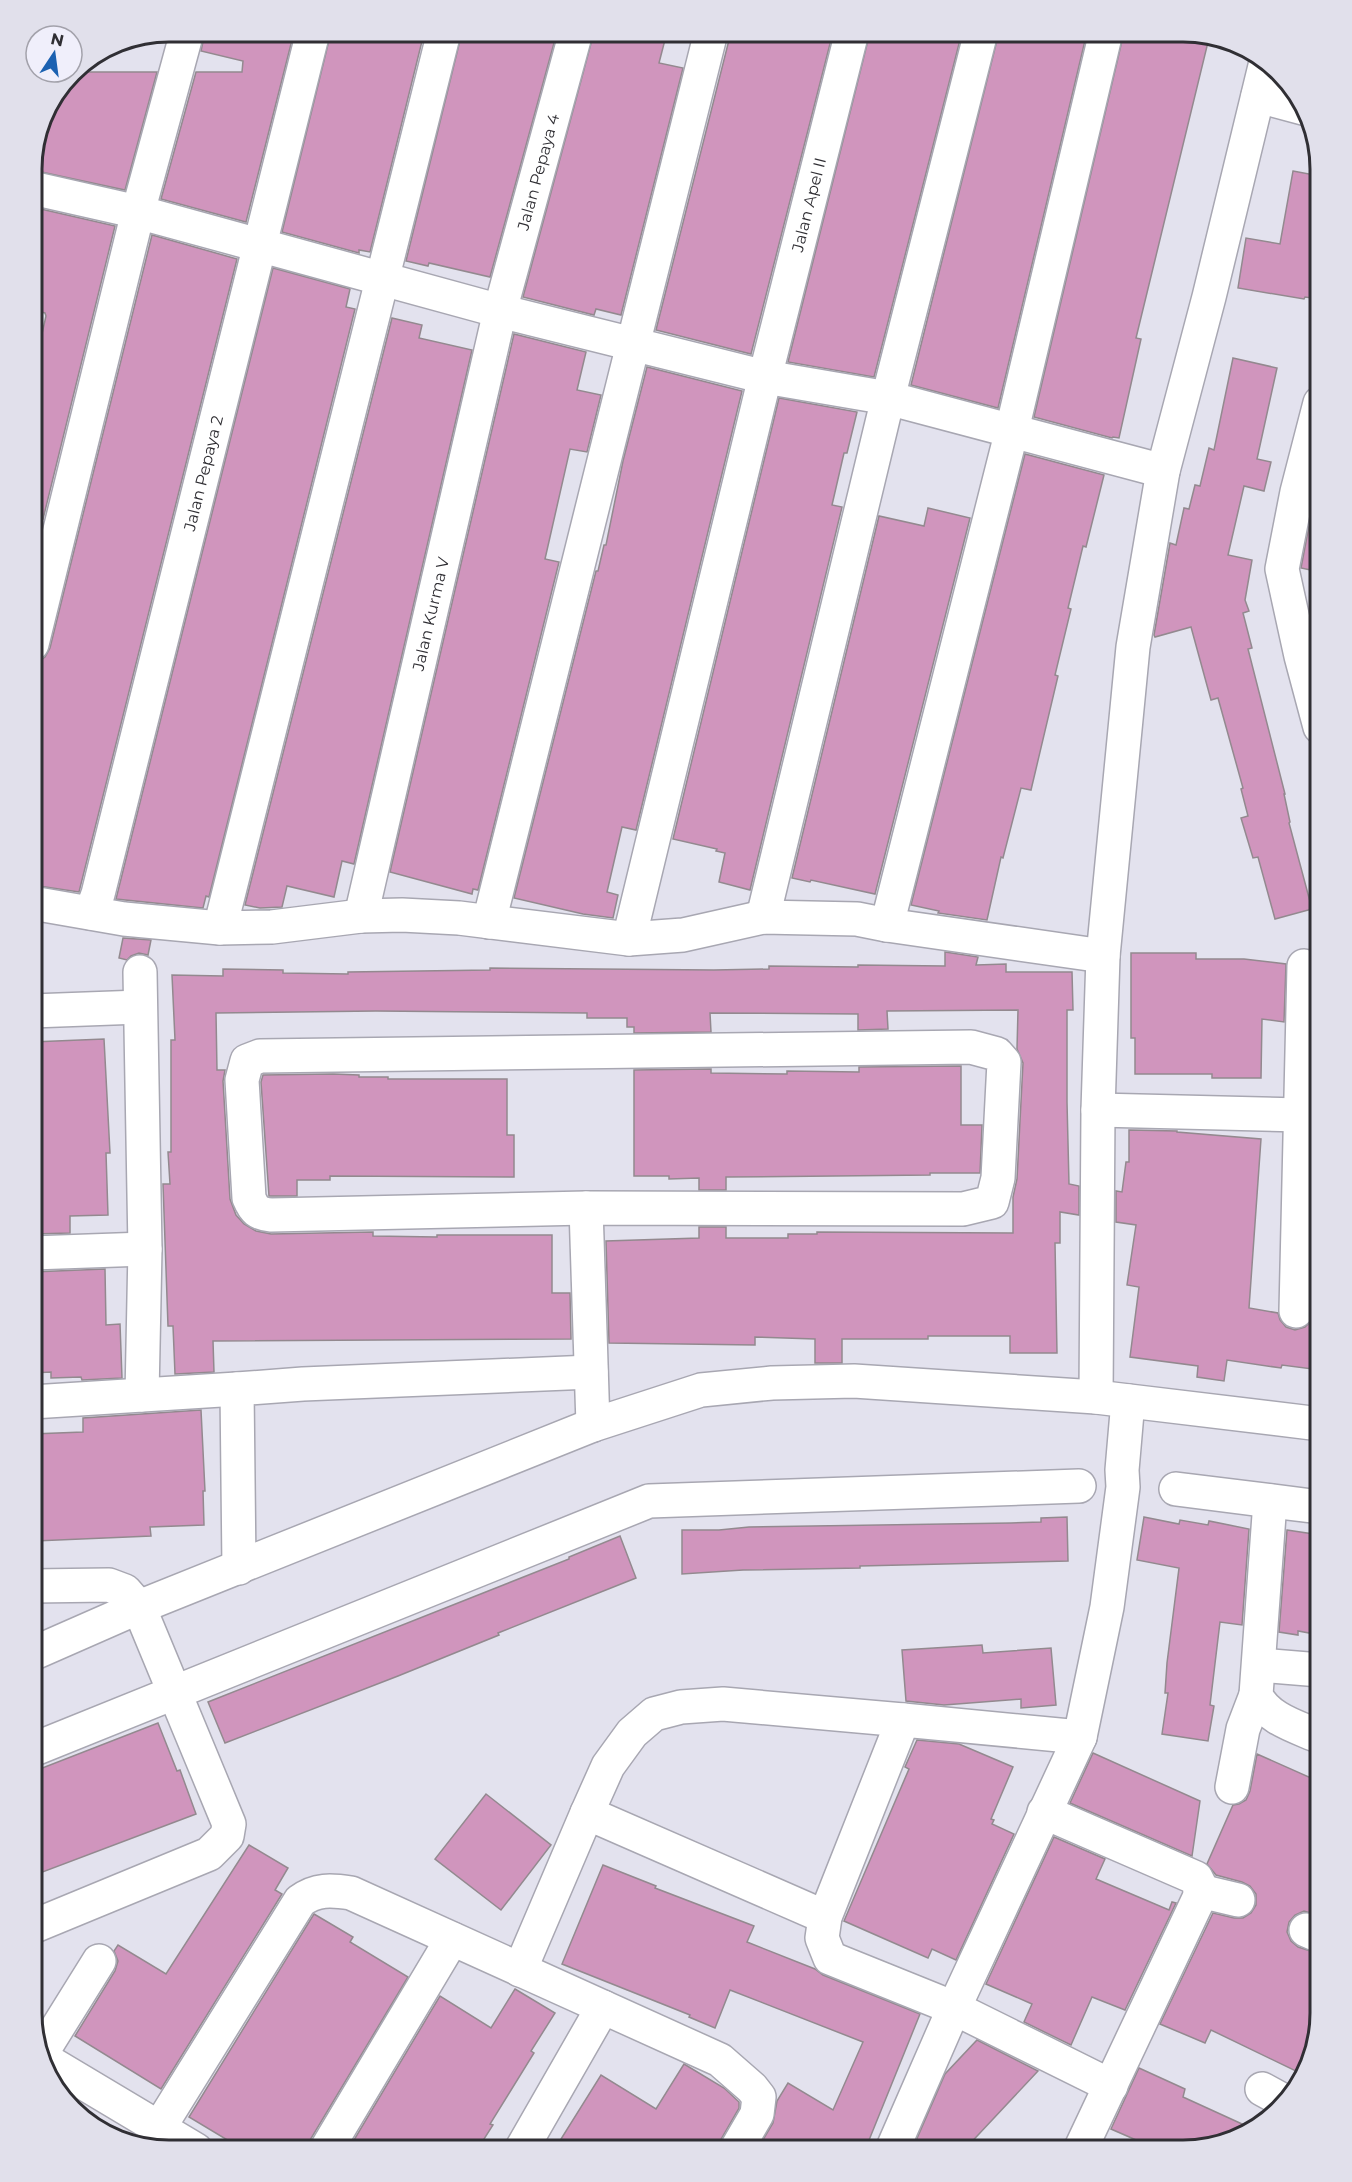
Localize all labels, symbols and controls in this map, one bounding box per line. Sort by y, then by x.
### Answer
north arrow [24,24,84,84]
text: N [49,29,66,51]
street label: Jalan Pepaya 4 [513,111,563,233]
street label: Jalan Apel II [787,156,829,255]
street label: Jalan Pepaya 2 [179,413,227,534]
street label: Jalan Kurma V [408,554,453,674]

